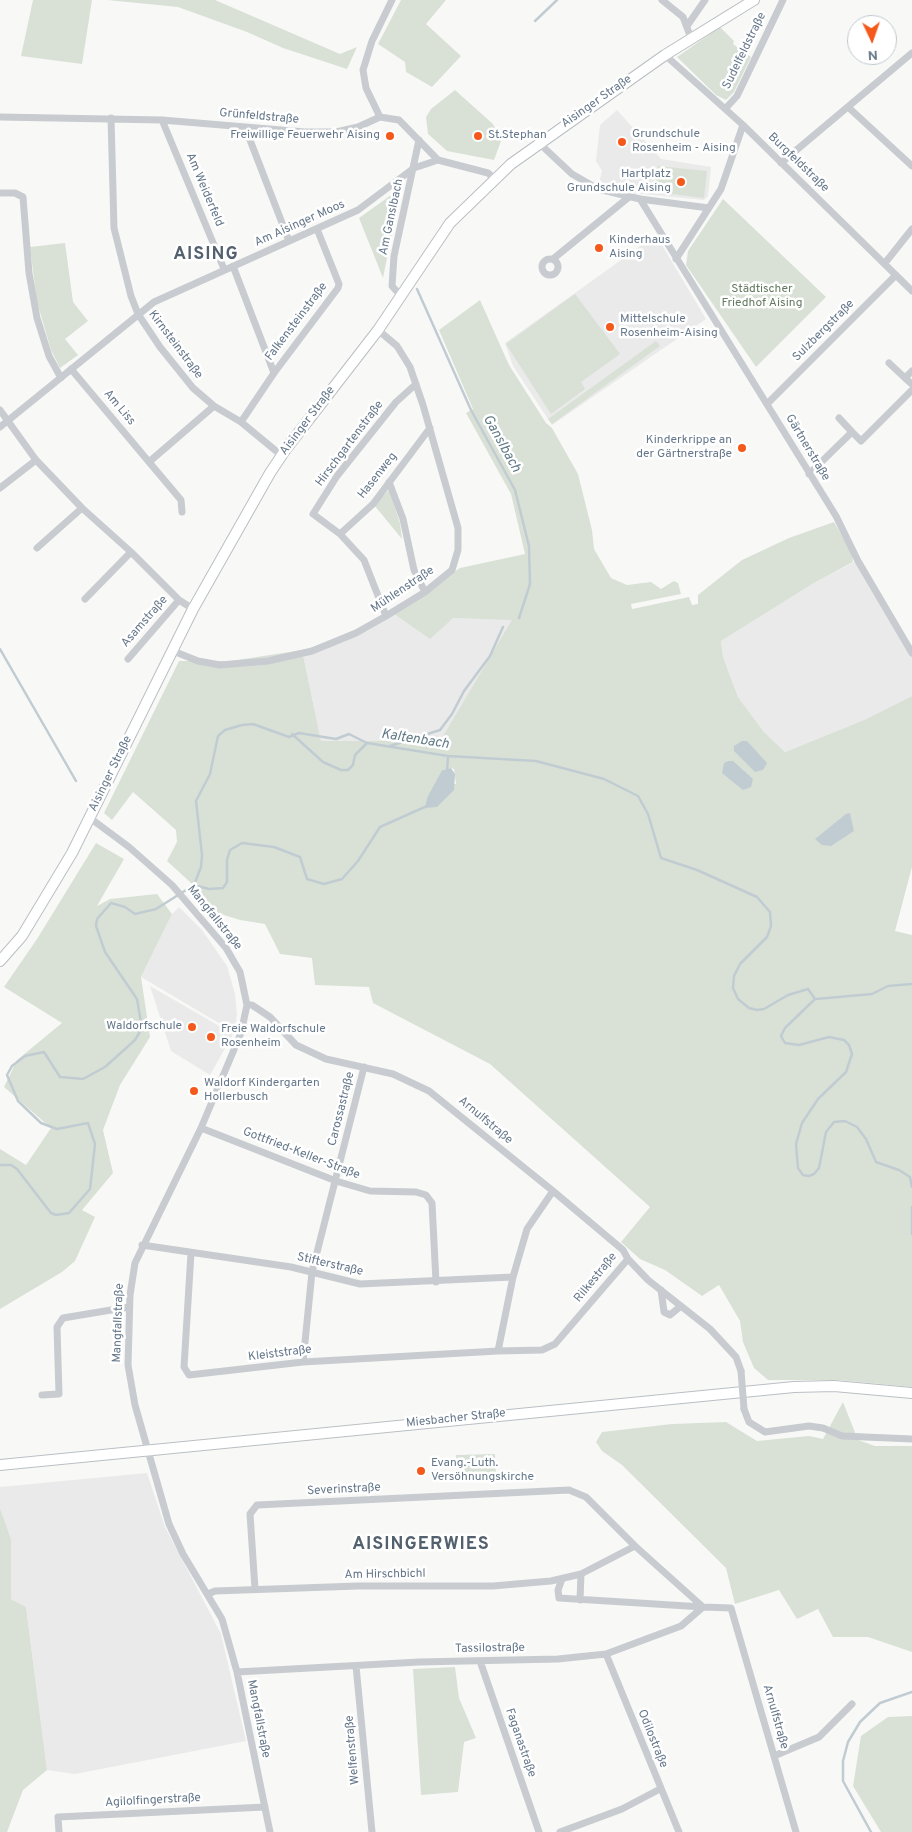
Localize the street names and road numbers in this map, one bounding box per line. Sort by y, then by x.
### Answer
street label: Sudelfeldstraße [720,10,770,92]
street label: Aisinger Straße [559,72,635,132]
street label: Grünfeldstraße [219,106,299,128]
street label: Burgfeldstraße [764,130,832,196]
street label: Am Weiderfeld [182,151,226,229]
street label: Am Ganslbach [377,178,407,256]
street label: Am Aisinger Moos [253,198,347,250]
street label: Falkensteinstraße [263,280,331,364]
street label: Sulzbergstraße [790,297,858,365]
street label: Kirnsteinstraße [145,308,205,382]
street label: Aisinger Straße [277,384,339,458]
street label: Am Liss [100,387,138,429]
street label: Hirschgartenstraße [313,398,387,490]
street label: Gärtnerstraße [782,412,832,484]
street label: Hasenweg [355,450,401,502]
street label: Mühlenstraße [369,564,437,616]
street label: Asamstraße [119,593,171,651]
street label: Aisinger Straße [86,734,136,814]
street label: Mangfallstraße [183,883,245,953]
street label: Carossastraße [326,1070,358,1148]
street label: Arnulfstraße [455,1094,515,1148]
street label: Gottfried-Keller-Straße [240,1125,362,1183]
street label: Stifterstraße [296,1250,364,1280]
street label: Rilkestraße [572,1250,620,1306]
street label: Mangfallstraße [110,1283,128,1363]
street label: Kleiststraße [247,1343,313,1365]
street label: Miesbacher Straße [406,1407,506,1431]
street label: Severinstraße [307,1481,381,1499]
street label: Am Hirschbichl [344,1567,426,1583]
street label: Tassilostraße [455,1641,525,1657]
street label: Mangfallstraße [243,1679,273,1759]
street label: Arnulfstraße [759,1683,791,1751]
street label: Faganastraße [501,1707,539,1779]
street label: Odilostraße [634,1708,670,1770]
street label: Welfenstraße [343,1715,363,1785]
street label: Agilolfingerstraße [105,1791,201,1811]

